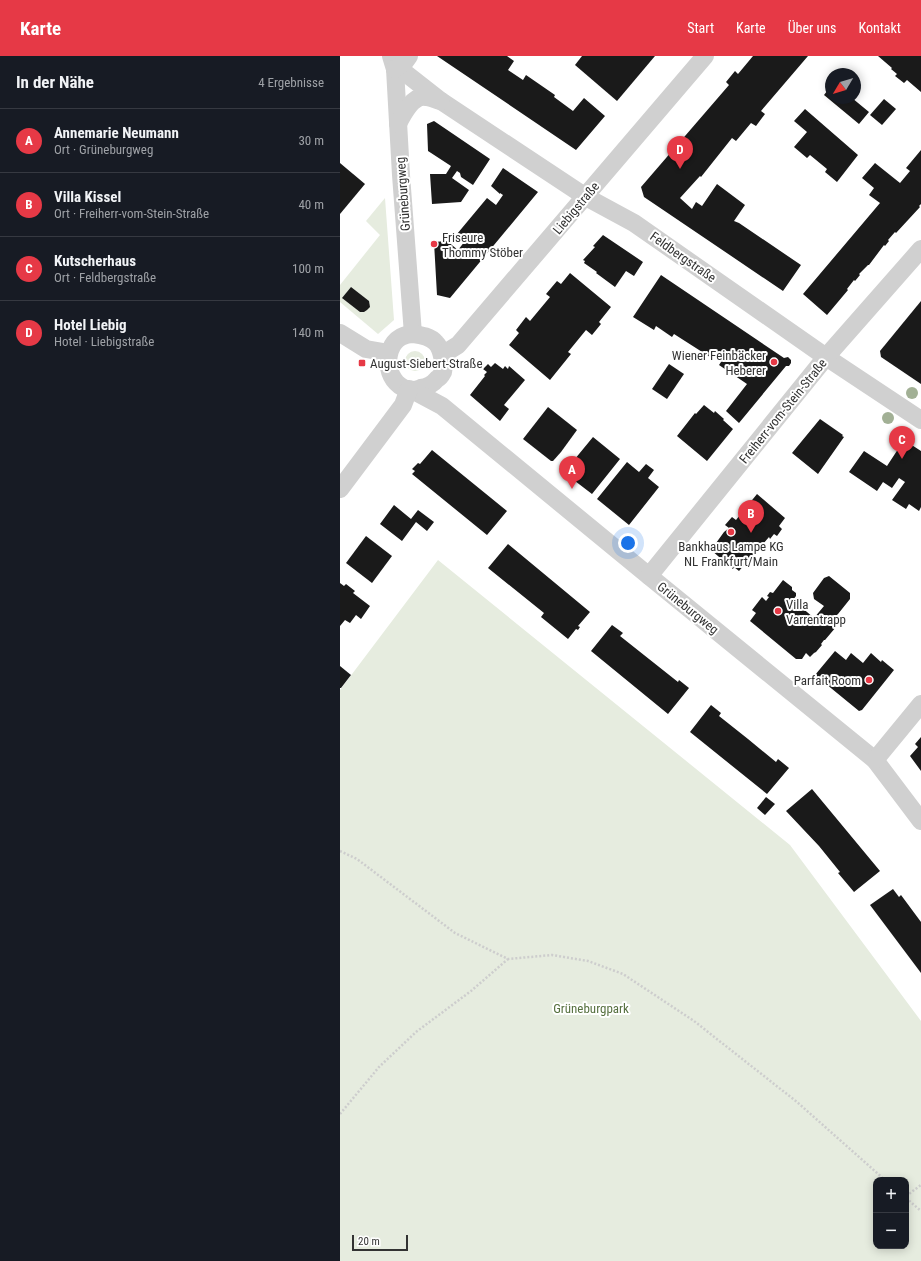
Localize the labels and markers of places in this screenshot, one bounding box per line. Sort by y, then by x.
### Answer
pin: D [667,136,693,169]
place label: Friseure Thommy Stöber [442,230,523,260]
marker: Friseure Thommy Stöber [429,239,439,249]
place label: Wiener Feinbäcker Heberer [672,348,766,378]
place label: August-Siebert-Straße [370,356,482,371]
marker: Wiener Feinbäcker Heberer [769,357,779,367]
marker: August-Siebert-Straße [357,358,367,368]
pin: C [889,426,915,459]
pin: A [559,456,585,489]
pin: B [738,500,764,533]
marker: Bankhaus Lampe KG NL Frankfurt/Main [726,527,736,537]
place label: Bankhaus Lampe KG NL Frankfurt/Main [678,539,784,569]
place label: Villa Varrentrapp [786,597,846,627]
marker: Villa Varrentrapp [773,606,783,616]
place label: Parfait Room [794,673,861,688]
marker: Parfait Room [864,675,874,685]

